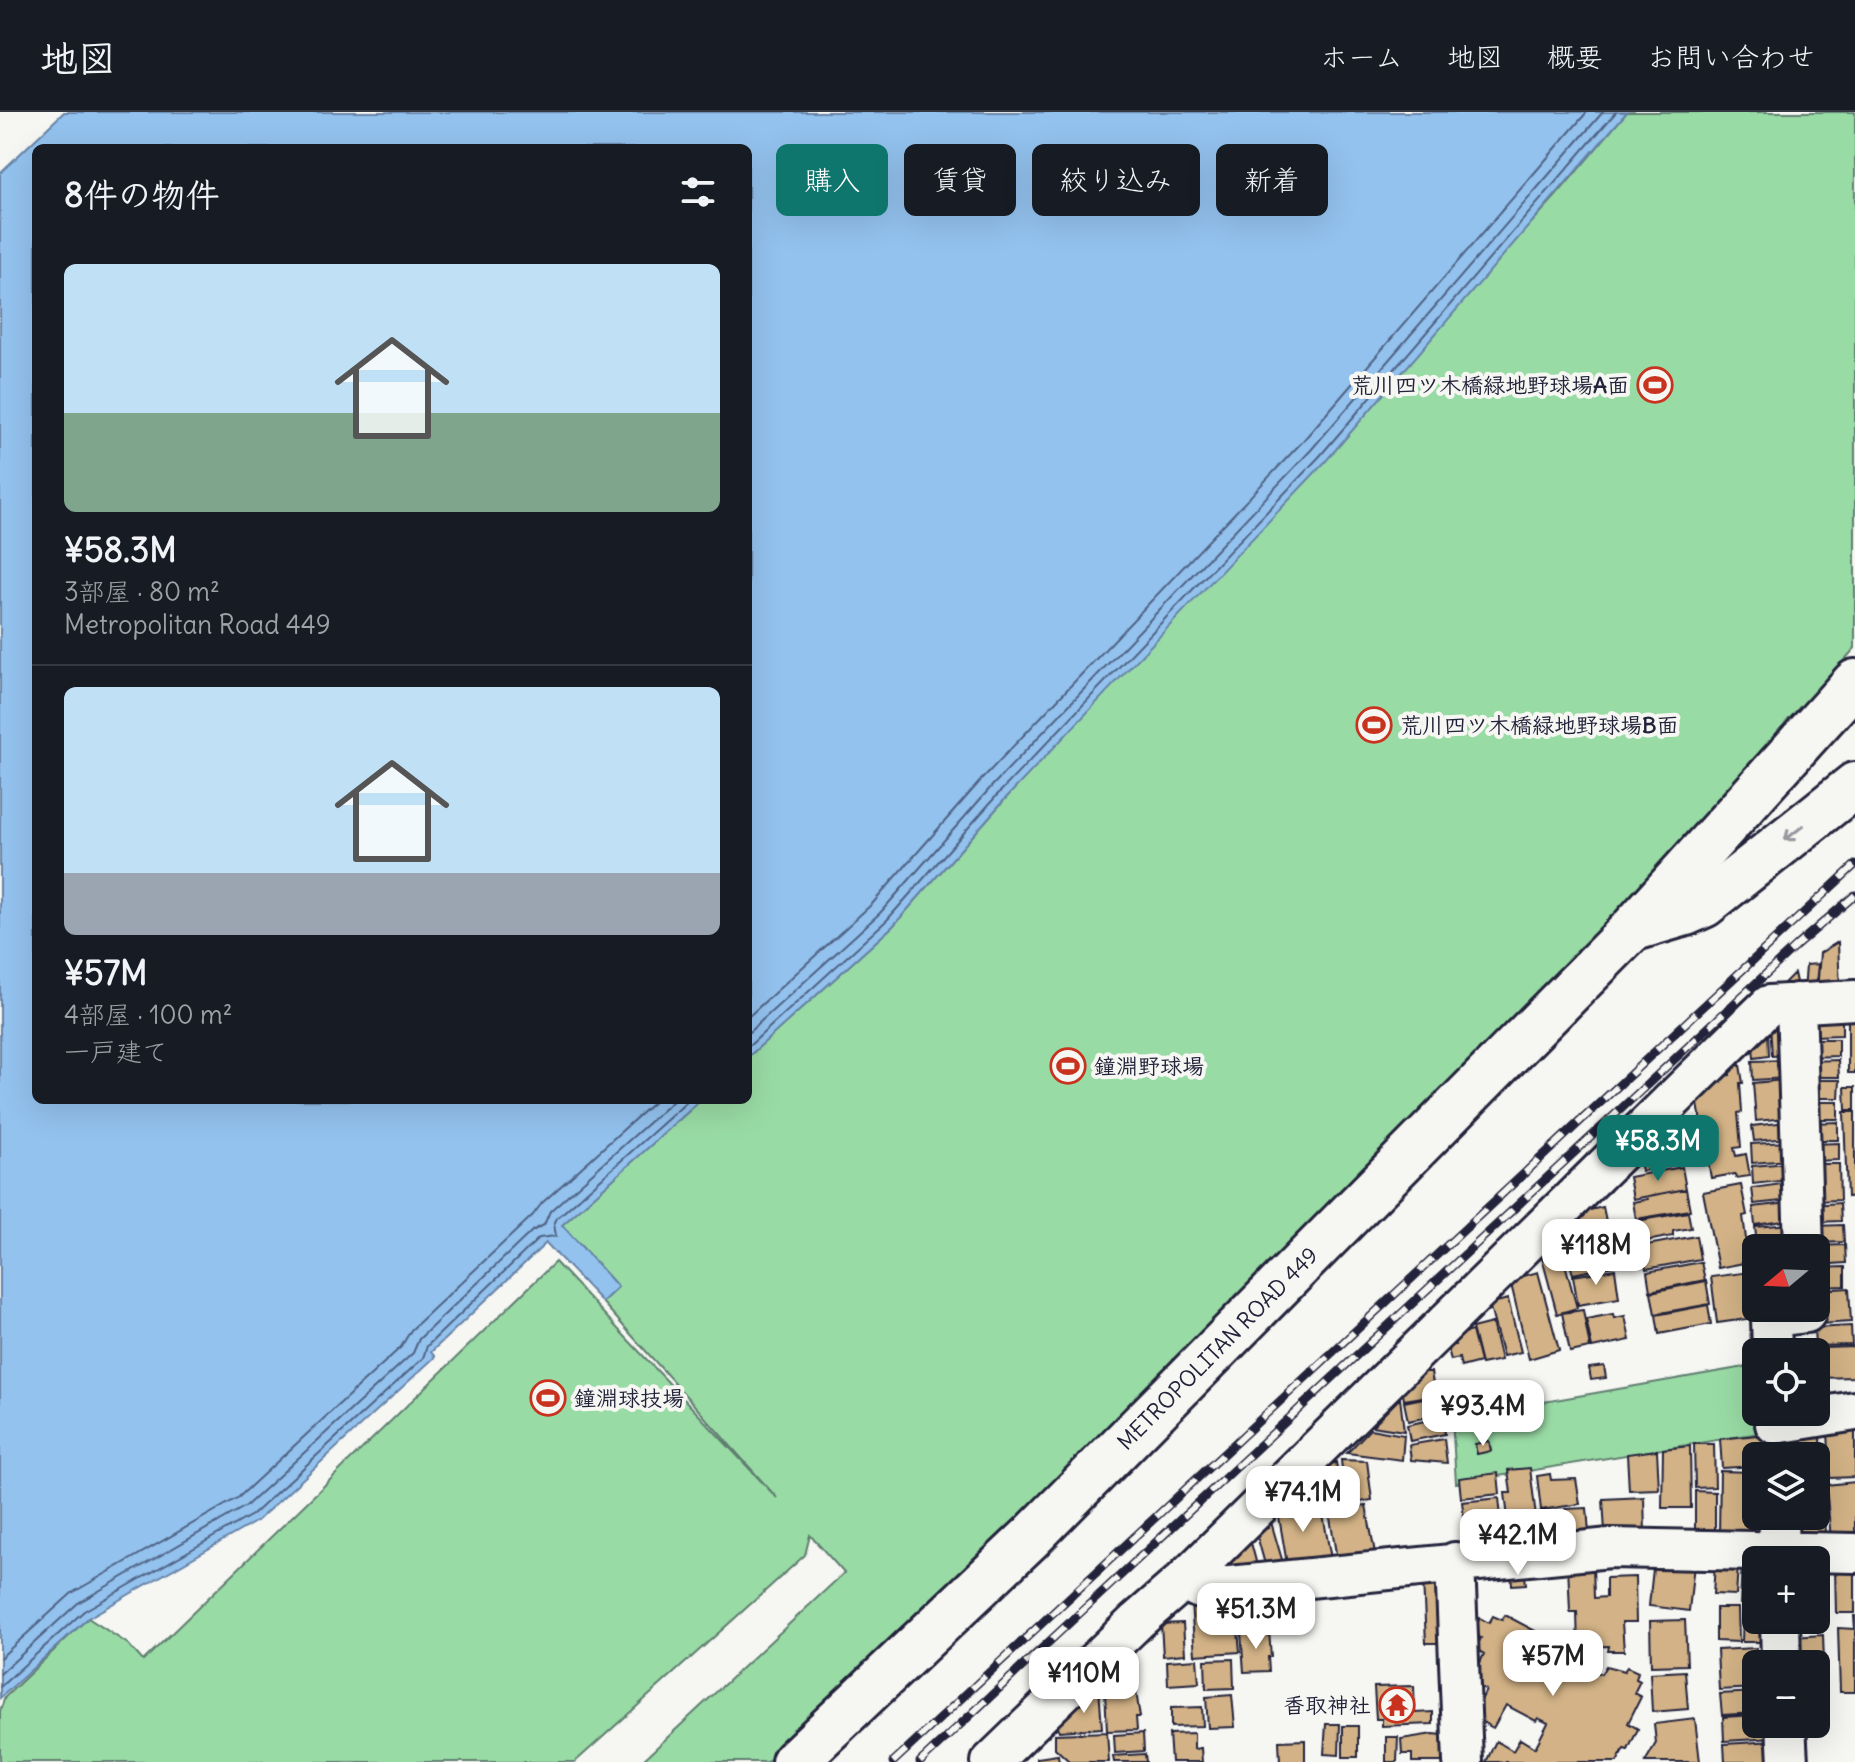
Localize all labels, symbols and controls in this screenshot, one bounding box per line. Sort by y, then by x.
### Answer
text: 地図 [40,35,116,82]
text: ホーム [1320,39,1403,75]
text: 地図 [1447,39,1503,75]
text: 概要 [1547,39,1603,75]
text: お問い合わせ [1647,39,1815,75]
chip: 購入 [776,144,888,216]
chip: 賃貸 [904,144,1016,216]
chip: 絞り込み [1032,144,1200,216]
chip: 新着 [1216,144,1328,216]
icon: filters [676,170,720,214]
text: 8件の物件 [64,173,220,216]
icon: home [320,316,464,460]
sports icon: 荒川四ツ木橋緑地野球場A面 [1636,366,1674,404]
place label: 荒川四ツ木橋緑地野球場A面 [1351,371,1629,399]
text: ¥58.3M [64,528,177,571]
text: 3部屋 · 80 m² [64,575,220,608]
text: Metropolitan Road 449 [64,608,331,641]
sports icon: 荒川四ツ木橋緑地野球場B面 [1355,706,1393,744]
place label: 荒川四ツ木橋緑地野球場B面 [1400,711,1678,739]
icon: home [320,739,464,883]
one-way arrow [1784,824,1805,842]
text: ¥57M [64,951,148,994]
text: 4部屋 · 100 m² [64,998,232,1031]
text: 一戸建て [64,1035,168,1068]
sports icon: 鐘淵野球場 [1049,1047,1087,1085]
place label: 鐘淵野球場 [1094,1052,1204,1080]
pin: ¥58.3M [1593,1115,1723,1183]
text: ¥58.3M [1615,1124,1701,1157]
pin: ¥118M [1540,1219,1652,1287]
text: ¥118M [1560,1228,1632,1261]
north arrow [1742,1234,1830,1322]
map controls [1742,1234,1830,1738]
street label: METROPOLITAN ROAD 449 [1111,1241,1324,1456]
button: locate [1742,1338,1830,1426]
sports icon: 鐘淵球技場 [529,1379,567,1417]
pin: ¥93.4M [1418,1380,1548,1448]
place label: 鐘淵球技場 [574,1384,684,1412]
text: ¥93.4M [1440,1389,1526,1422]
button: layers [1742,1442,1830,1530]
pin: ¥74.1M [1238,1466,1368,1534]
text: ¥74.1M [1264,1475,1342,1508]
pin: ¥42.1M [1453,1509,1583,1577]
text: ¥42.1M [1478,1518,1558,1551]
button: + [1742,1546,1830,1634]
pin: ¥51.3M [1191,1583,1321,1651]
text: ¥51.3M [1215,1592,1297,1625]
pin: ¥57M [1506,1630,1600,1698]
text: ¥57M [1521,1639,1585,1672]
pin: ¥110M [1028,1647,1140,1715]
button: − [1742,1650,1830,1738]
text: ¥110M [1047,1656,1121,1689]
temple icon: 香取神社 [1378,1686,1416,1724]
place label: 香取神社 [1283,1691,1371,1719]

